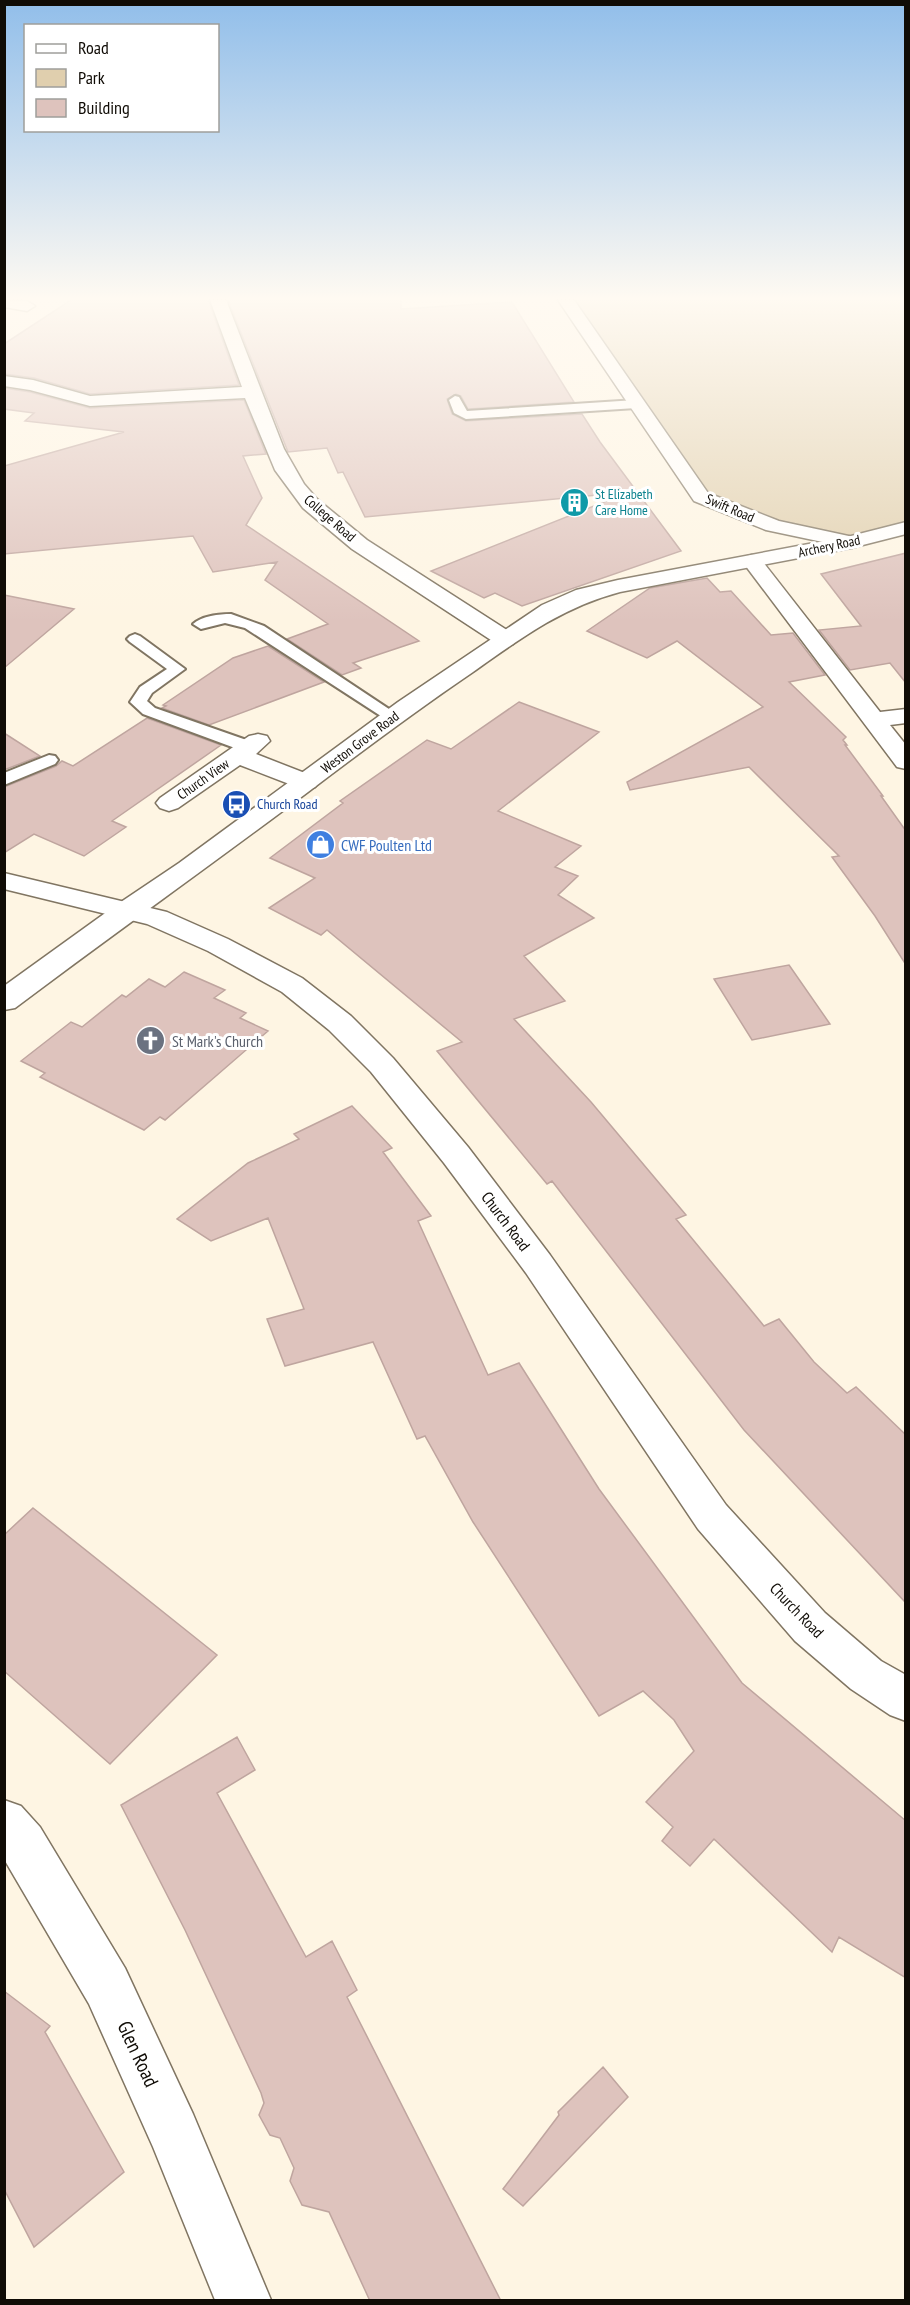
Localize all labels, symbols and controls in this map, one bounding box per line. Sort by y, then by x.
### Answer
legend [24,24,219,132]
text: Road [78,36,109,59]
text: Park [78,66,105,89]
text: Building [78,96,130,119]
place label: St Elizabeth Care Home [595,485,653,519]
building icon: St Elizabeth Care Home [558,486,590,518]
street label: Swift Road [703,490,757,526]
street label: College Road [300,491,360,545]
street label: Archery Road [796,531,862,561]
street label: Weston Grove Road [317,707,403,777]
street label: Church View [173,754,233,803]
bus stop icon: Church Road [220,788,252,820]
place label: Church Road [257,795,317,813]
shop icon: CWF Poulten Ltd [304,829,336,861]
place label: CWF Poulten Ltd [341,835,432,855]
church icon: St Mark's Church [135,1025,167,1057]
place label: St Mark's Church [172,1031,263,1051]
street label: Church Road [477,1187,535,1255]
street label: Church Road [766,1578,828,1642]
street label: Glen Road [111,2017,165,2091]

